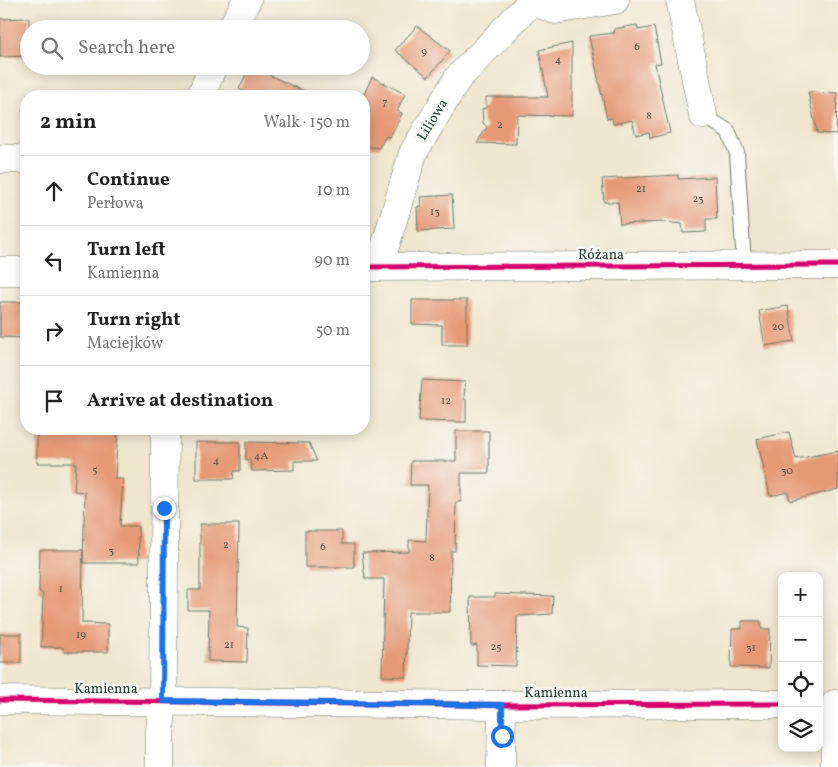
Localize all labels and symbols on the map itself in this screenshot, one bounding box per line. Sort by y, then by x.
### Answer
house number: 6 [634,40,640,55]
house number: 9 [421,45,427,60]
house number: 4 [555,53,562,68]
house number: 7 [382,95,388,110]
street label: Liliowa [413,96,453,144]
house number: 8 [646,109,652,124]
house number: 2 [497,118,503,133]
house number: 21 [636,182,646,197]
house number: 23 [692,192,704,207]
house number: 13 [430,205,440,220]
street label: Różana [578,246,624,265]
house number: 20 [772,320,785,335]
house number: 12 [441,394,451,409]
house number: 4A [254,449,268,464]
house number: 4 [213,454,220,469]
house number: 5 [92,463,98,478]
house number: 30 [781,464,793,479]
route end [153,497,176,520]
house number: 2 [223,538,229,553]
house number: 6 [320,540,326,555]
house number: 3 [108,544,114,559]
house number: 8 [429,551,435,566]
house number: 1 [59,582,63,597]
house number: 19 [76,628,86,643]
house number: 21 [224,638,234,653]
house number: 25 [490,640,502,655]
house number: 31 [746,641,756,656]
street label: Kamienna [74,680,138,699]
street label: Kamienna [524,684,588,703]
route start [491,725,514,748]

